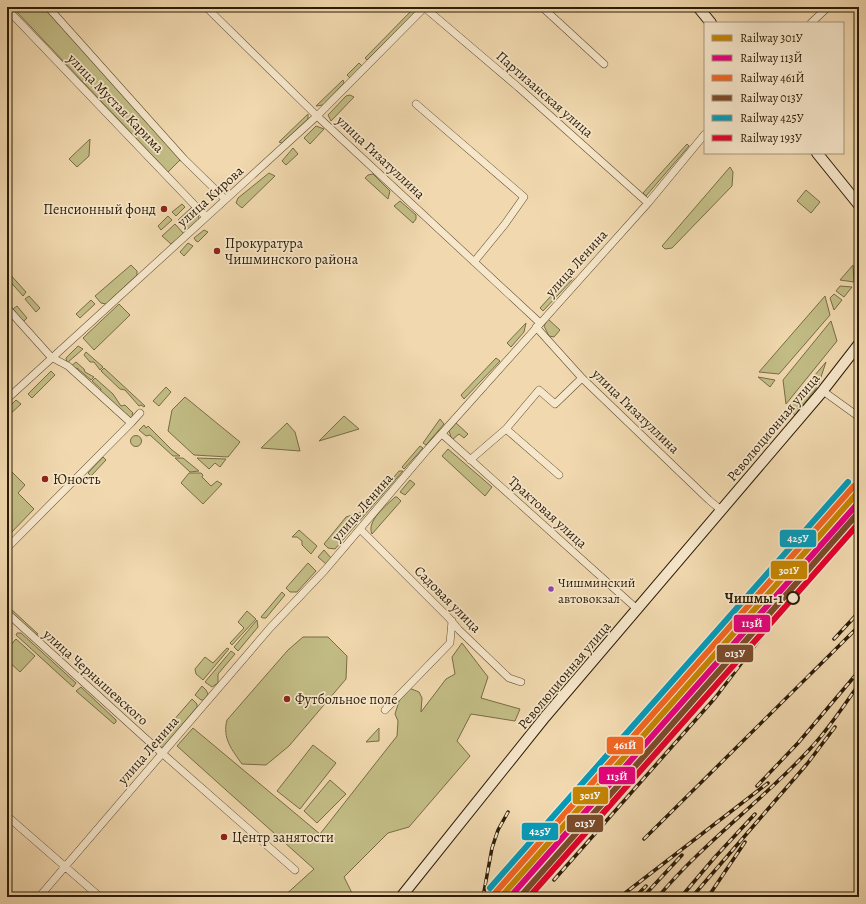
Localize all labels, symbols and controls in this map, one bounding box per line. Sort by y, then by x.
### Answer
legend [704,22,844,154]
text: Railway 301У [740,30,803,46]
street label: Партизанская улица [492,47,598,142]
street label: улица Мустая Карима [63,49,168,157]
text: Railway 113Й [740,50,803,66]
text: Railway 461Й [740,70,804,86]
text: Railway 013У [740,90,803,106]
text: Railway 425У [740,110,804,126]
street label: улица Гизатуллина [331,111,430,204]
text: Railway 193У [740,130,802,146]
street label: улица Кирова [172,161,248,232]
place label: Пенсионный фонд [43,200,156,219]
marker: Пенсионный фонд [159,204,169,214]
street label: улица Ленина [540,225,612,302]
place label: Прокуратура Чишминского района [225,234,359,269]
marker: Прокуратура Чишминского района [212,246,222,256]
street label: улица Гизатуллина [587,364,684,458]
street label: Революционная улица [723,369,825,485]
street label: улица Ленина [327,469,398,546]
place label: Юность [53,470,101,489]
street label: Трактовая улица [504,472,592,553]
marker: Юность [40,474,50,484]
line badge: 425У [779,529,817,548]
text: 425У [787,531,809,546]
line badge: 301У [770,560,808,580]
street label: Садовая улица [410,562,486,637]
text: 301У [779,563,800,578]
place label: Чишминский автовокзал [558,574,636,607]
marker: Чишминский автовокзал [546,584,556,594]
place label: Чишмы-1 [725,589,783,608]
marker: Чишмы-1 [786,591,800,605]
line badge: 113Й [733,614,771,633]
text: 113Й [742,616,762,631]
street label: Революционная улица [514,617,616,733]
street label: улица Чернышевского [38,624,152,730]
line badge: 013У [716,644,754,663]
text: 013У [725,646,746,661]
place label: Футбольное поле [295,690,398,709]
marker: Футбольное поле [282,694,292,704]
street label: улица Ленина [113,712,184,789]
line badge: 461Й [606,736,644,755]
text: 461Й [614,738,636,753]
line badge: 113Й [598,766,636,785]
text: 113Й [607,769,627,784]
line badge: 301У [572,786,609,805]
text: 301У [580,788,601,803]
line badge: 013У [566,814,604,833]
text: 013У [575,816,596,831]
line badge: 425У [521,822,559,841]
text: 425У [529,824,551,839]
place label: Центр занятости [232,828,334,847]
marker: Центр занятости [219,832,229,842]

